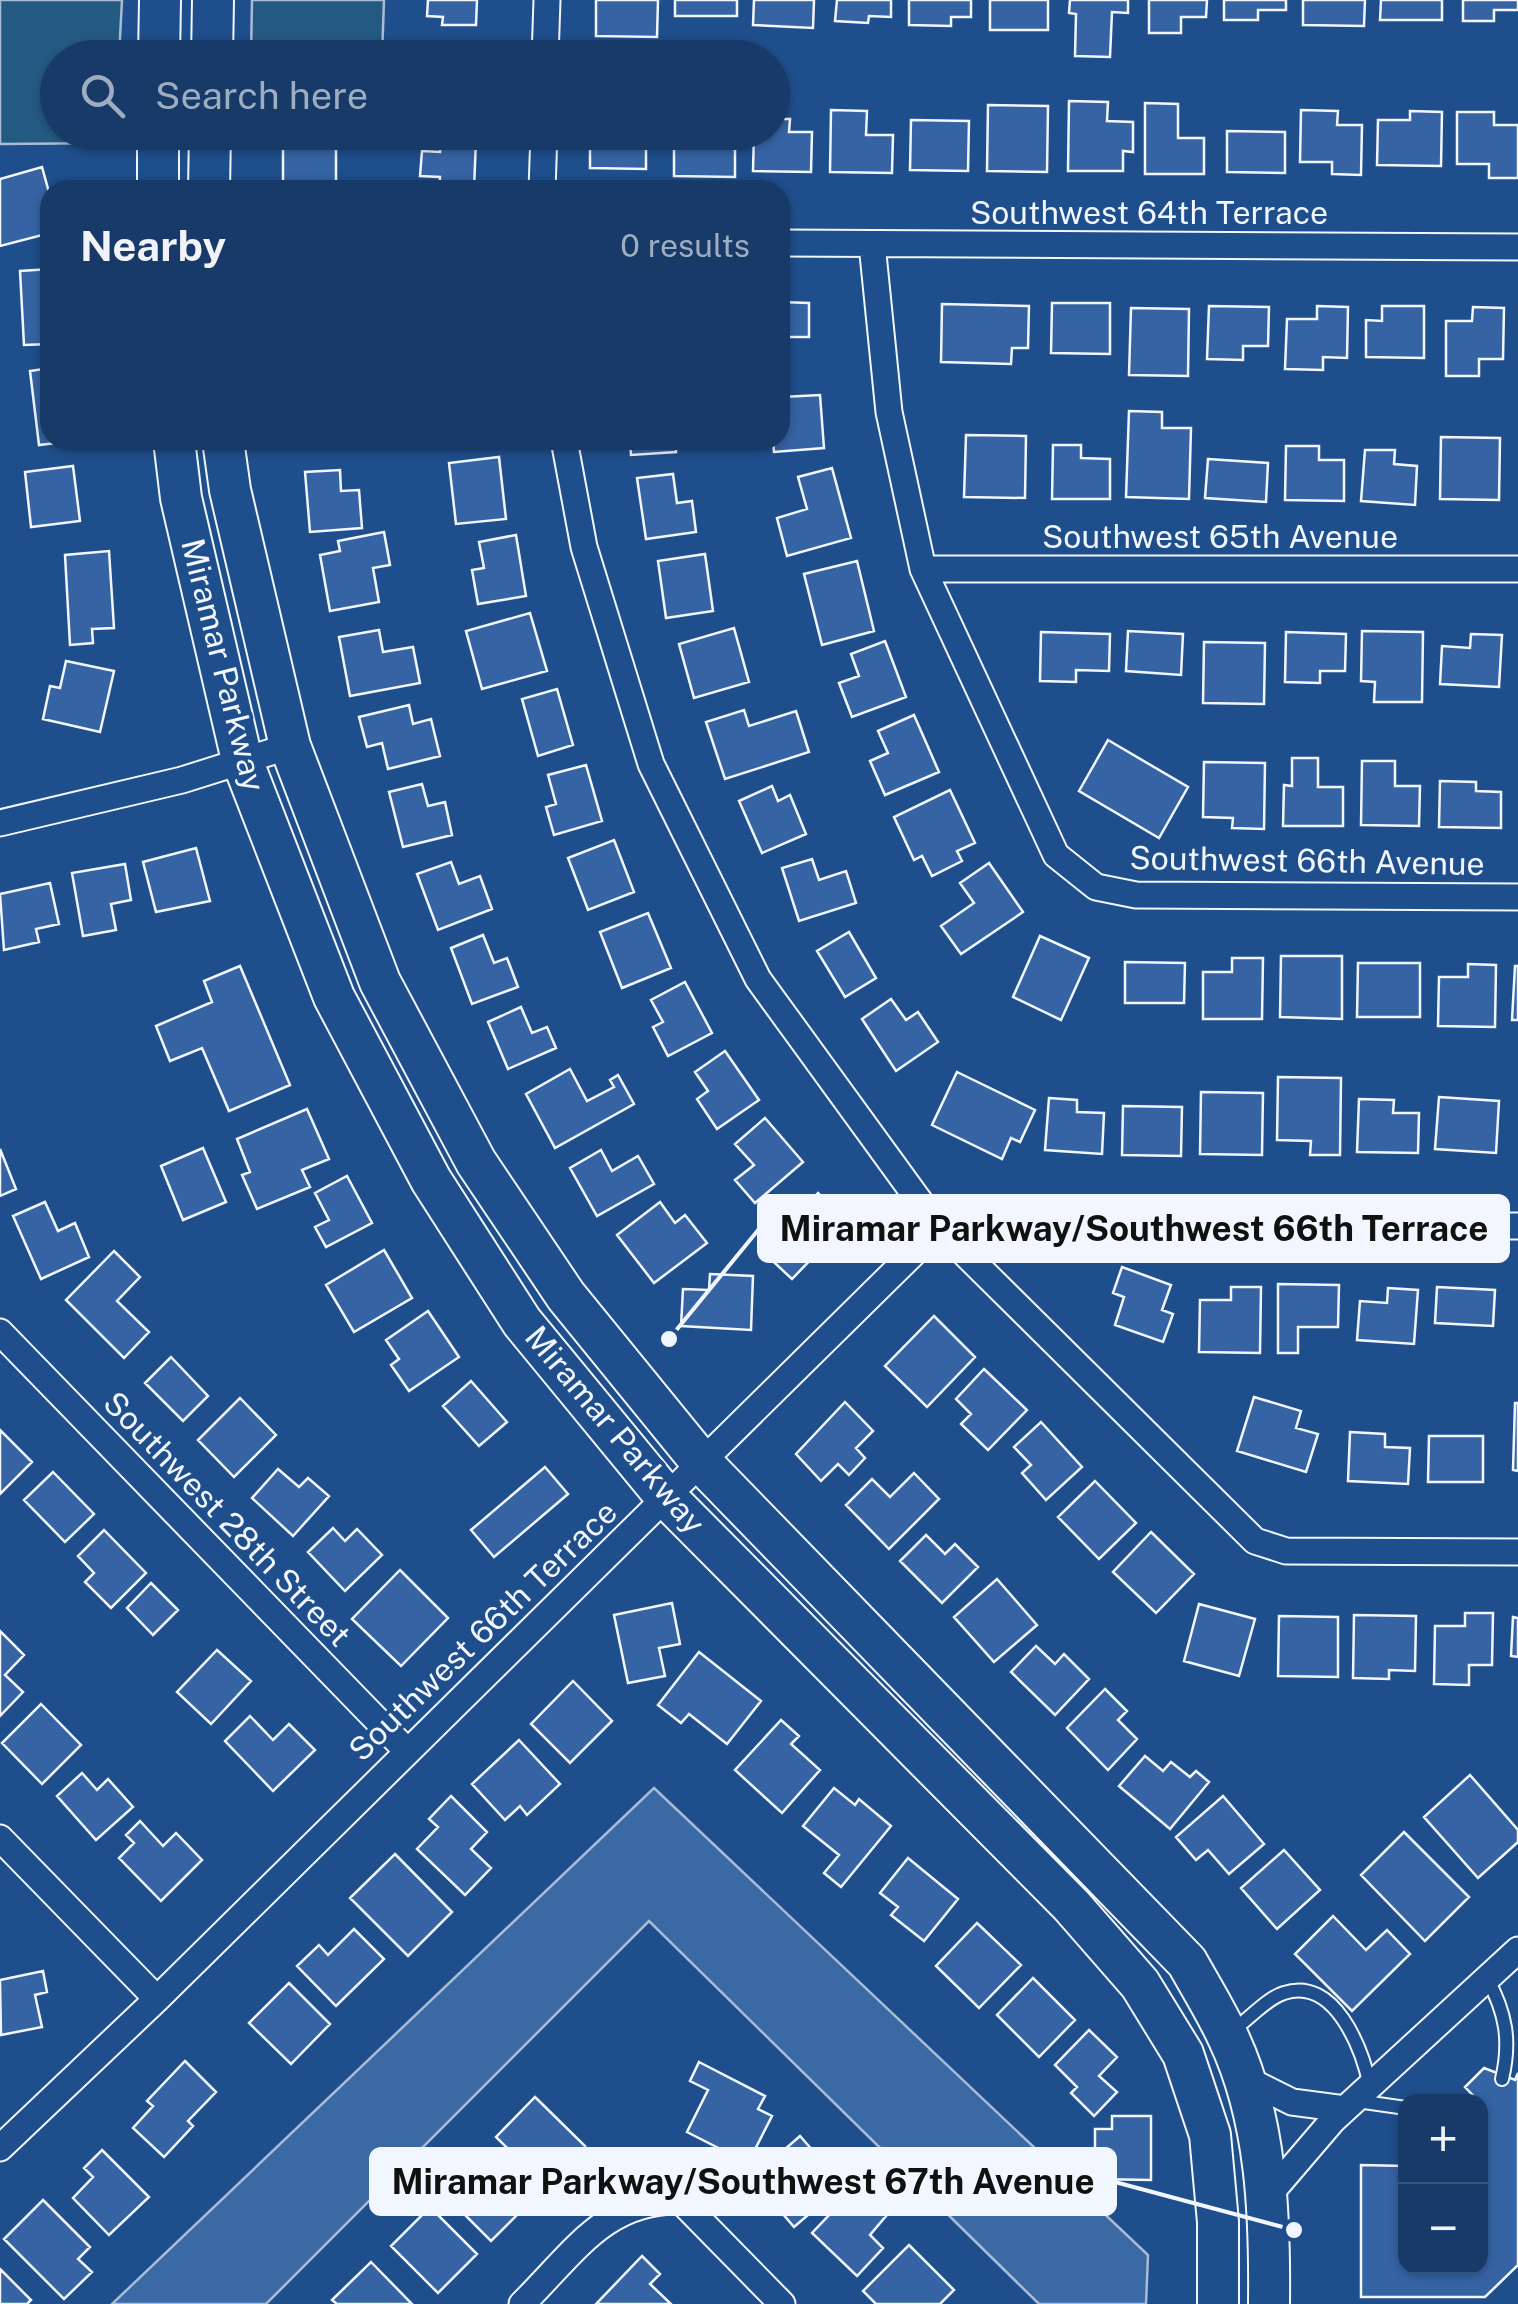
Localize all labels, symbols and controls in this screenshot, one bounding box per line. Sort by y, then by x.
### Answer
search box [40,40,790,150]
icon: search [75,68,130,123]
text: Search here [155,73,368,118]
street label: Southwest 64th Terrace [970,194,1328,231]
text: Nearby [80,221,226,270]
text: 0 results [620,227,750,264]
street label: Southwest 65th Avenue [1042,518,1398,555]
street label: Miramar Parkway [174,535,273,795]
street label: Southwest 66th Avenue [1129,839,1485,882]
callout: Miramar Parkway/Southwest 66th Terrace [759,1196,1508,1261]
text: Miramar Parkway/Southwest 66th Terrace [780,1208,1488,1249]
street label: Miramar Parkway [518,1318,713,1541]
street label: Southwest 28th Street [96,1384,358,1653]
street label: Southwest 66th Terrace [341,1493,624,1768]
map controls [1398,2094,1488,2274]
button: + [1398,2094,1488,2184]
callout: Miramar Parkway/Southwest 67th Avenue [371,2149,1115,2214]
text: Miramar Parkway/Southwest 67th Avenue [391,2161,1095,2202]
button: − [1398,2184,1488,2274]

